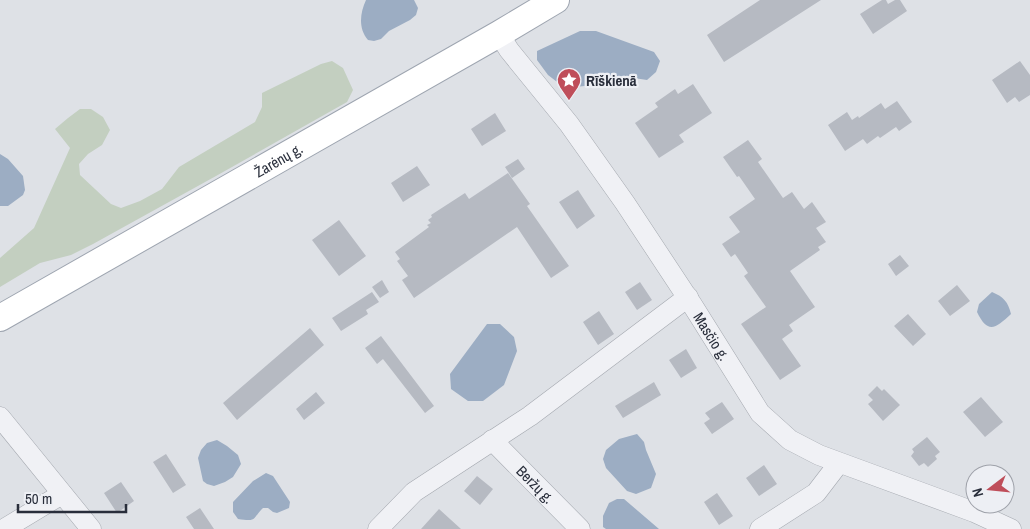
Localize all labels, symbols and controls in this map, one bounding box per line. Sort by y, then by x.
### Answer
place icon: Rīškienā [556,67,582,101]
place label: Rīškienā [586,70,637,91]
street label: Žarėnų g. [250,138,306,182]
street label: Masčio g. [689,308,735,364]
street label: Beržų g. [512,460,559,508]
north arrow [965,464,1015,514]
scale bar [18,482,125,514]
text: N [968,486,987,499]
text: 50 m [25,488,52,509]

